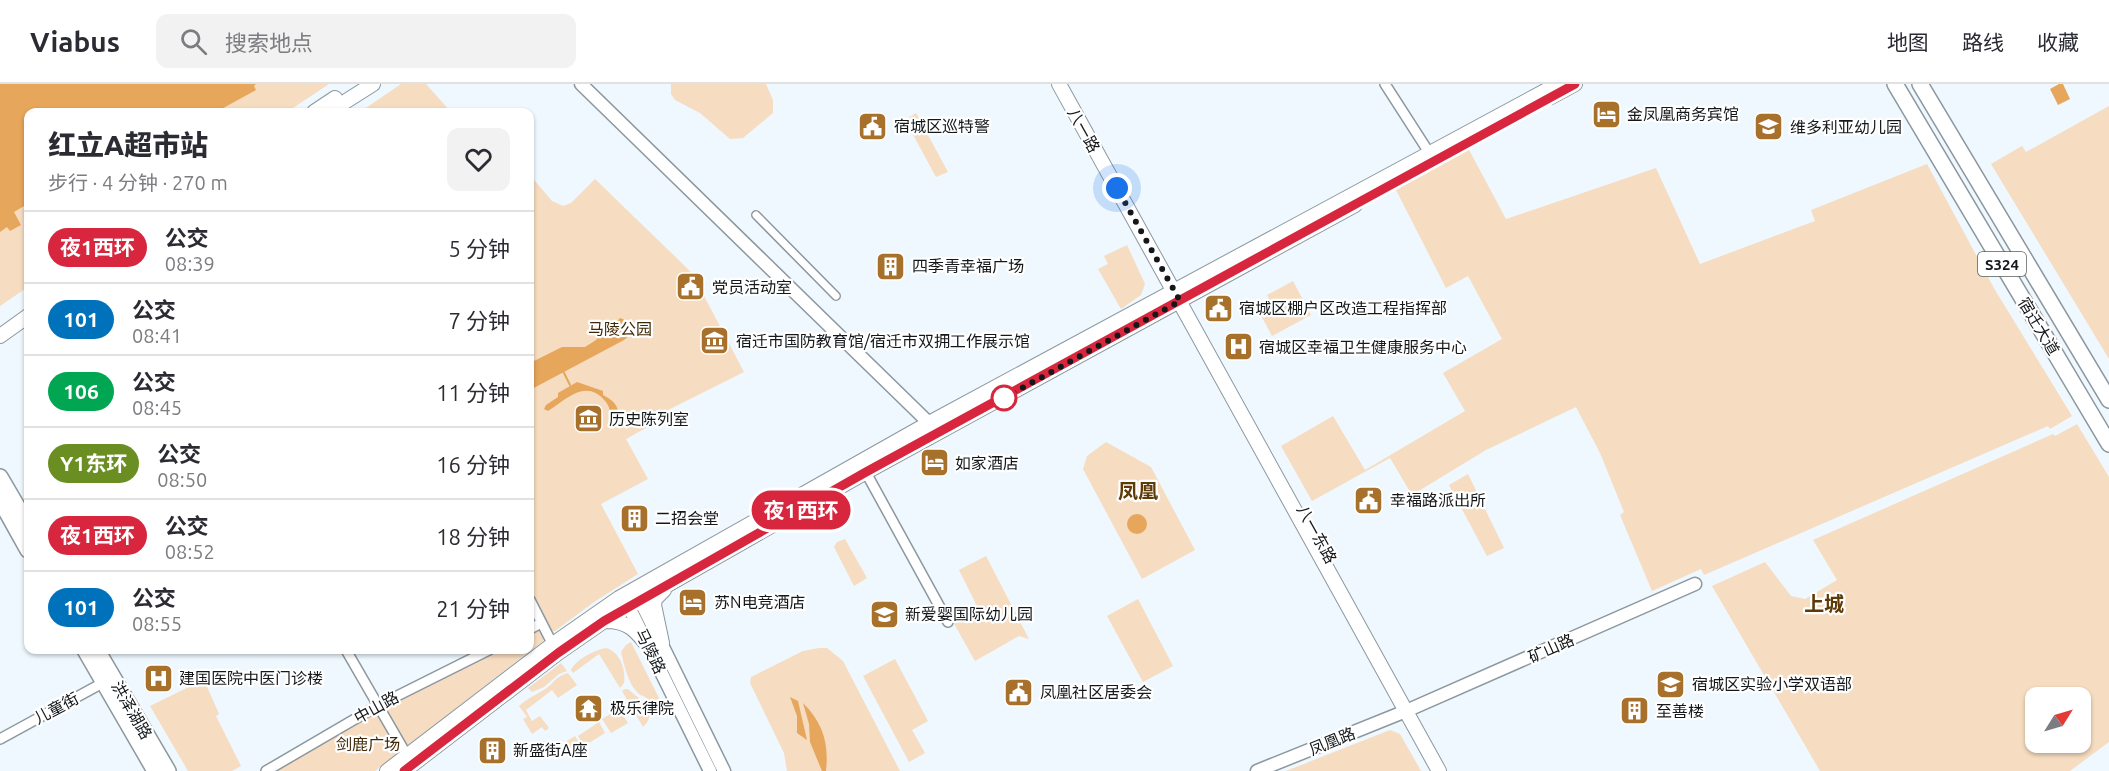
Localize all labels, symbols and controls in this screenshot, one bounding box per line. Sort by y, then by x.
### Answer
search box [156,14,576,68]
icon: search [177,25,210,58]
text: Viabus [30,26,120,57]
text: 搜索地点 [225,30,313,55]
text: 地图 [1887,30,1929,54]
text: 路线 [1962,30,2004,54]
text: 收藏 [2037,30,2079,54]
hotel icon: 金凤凰商务宾馆 [1590,98,1622,130]
street label: 八一路 [1064,105,1104,155]
place label: 金凤凰商务宾馆 [1627,105,1739,123]
public building icon: 宿城区巡特警 [857,110,889,142]
school or university icon: 维多利亚幼儿园 [1753,111,1785,143]
place label: 宿城区巡特警 [894,117,990,135]
place label: 维多利亚幼儿园 [1790,118,1902,136]
button: heart [447,128,510,191]
text: 红立A超市站 [48,129,208,160]
text: 步行 · 4 分钟 · 270 m [48,171,228,194]
your location [1102,173,1132,203]
text: 公交 [165,225,209,250]
text: 夜1西环 [60,235,135,259]
text: 5 分钟 [449,236,510,261]
building icon: 四季青幸福广场 [875,250,907,282]
text: 08:39 [165,252,215,275]
road number: S324 [1978,252,2026,276]
place label: 四季青幸福广场 [912,257,1024,275]
public building icon: 党员活动室 [675,271,707,303]
place label: 党员活动室 [712,278,792,296]
public building icon: 宿城区棚户区改造工程指挥部 [1202,292,1234,324]
street label: 宿迁大道 [2015,294,2063,358]
text: 公交 [132,297,176,322]
place label: 宿城区棚户区改造工程指挥部 [1239,299,1447,317]
text: 101 [63,307,99,331]
text: 7 分钟 [449,308,510,333]
park label: 马陵公园 [588,320,652,338]
text: 08:41 [132,324,182,347]
museum icon: 宿迁市国防教育馆/宿迁市双拥工作展示馆 [699,325,731,357]
hospital icon: 宿城区幸福卫生健康服务中心 [1222,331,1254,363]
place label: 宿迁市国防教育馆/宿迁市双拥工作展示馆 [736,332,1030,350]
place label: 宿城区幸福卫生健康服务中心 [1259,338,1467,356]
text: 公交 [132,369,176,394]
text: 106 [63,379,99,403]
text: 11 分钟 [436,380,510,405]
unlabelled marker [991,385,1017,411]
text: 08:45 [132,396,182,419]
museum icon: 历史陈列室 [572,403,604,435]
place label: 历史陈列室 [609,410,689,428]
text: 公交 [157,441,201,466]
hotel icon: 如家酒店 [918,447,950,479]
text: Y1东环 [60,451,127,475]
text: 16 分钟 [436,452,510,477]
place label: 如家酒店 [955,454,1019,472]
text: 08:50 [157,468,207,491]
district label: 凤凰 [1118,479,1158,502]
public building icon: 幸福路派出所 [1353,484,1385,516]
line badge: 夜1西环 [759,490,843,530]
place label: 幸福路派出所 [1390,491,1486,509]
text: 夜1西环 [764,498,838,522]
building icon: 二招会堂 [618,502,650,534]
street label: 八一东路 [1294,502,1340,566]
place label: 二招会堂 [655,509,719,527]
text: 公交 [165,513,209,538]
text: 夜1西环 [60,523,135,547]
text: 18 分钟 [436,524,510,549]
text: 08:52 [165,540,215,563]
text: 公交 [132,585,176,610]
hotel icon: 苏N电竞酒店 [677,586,709,618]
district label: 上城 [1804,592,1844,615]
place label: 苏N电竞酒店 [714,593,805,611]
text: 101 [63,595,99,619]
text: 21 分钟 [436,596,510,621]
school or university icon: 新爱婴国际幼儿园 [868,598,900,630]
place label: 新爱婴国际幼儿园 [905,605,1033,623]
text: 08:55 [132,612,182,635]
street label: 马陵路 [632,625,670,677]
street label: 矿山路 [1525,630,1577,666]
hospital icon: 建国医院中医门诊楼 [142,662,174,694]
school or university icon: 宿城区实验小学双语部 [1655,668,1687,700]
place label: 建国医院中医门诊楼 [179,669,323,687]
place label: 宿城区实验小学双语部 [1692,675,1852,693]
public building icon: 凤凰社区居委会 [1003,676,1035,708]
street label: 洪泽湖路 [108,678,156,742]
place label: 凤凰社区居委会 [1040,683,1152,701]
street label: 中山路 [351,687,401,727]
north arrow [2025,687,2091,753]
map controls [2025,687,2091,753]
street label: 儿童街 [31,689,81,727]
temple icon: 极乐律院 [573,692,605,724]
building icon: 至善楼 [1619,695,1651,727]
place label: 极乐律院 [610,699,674,717]
place label: 至善楼 [1656,702,1704,720]
street label: 凤凰路 [1306,724,1358,758]
building icon: 新盛街A座 [476,734,508,766]
park label: 剑鹿广场 [336,735,400,753]
place label: 新盛街A座 [513,741,587,759]

